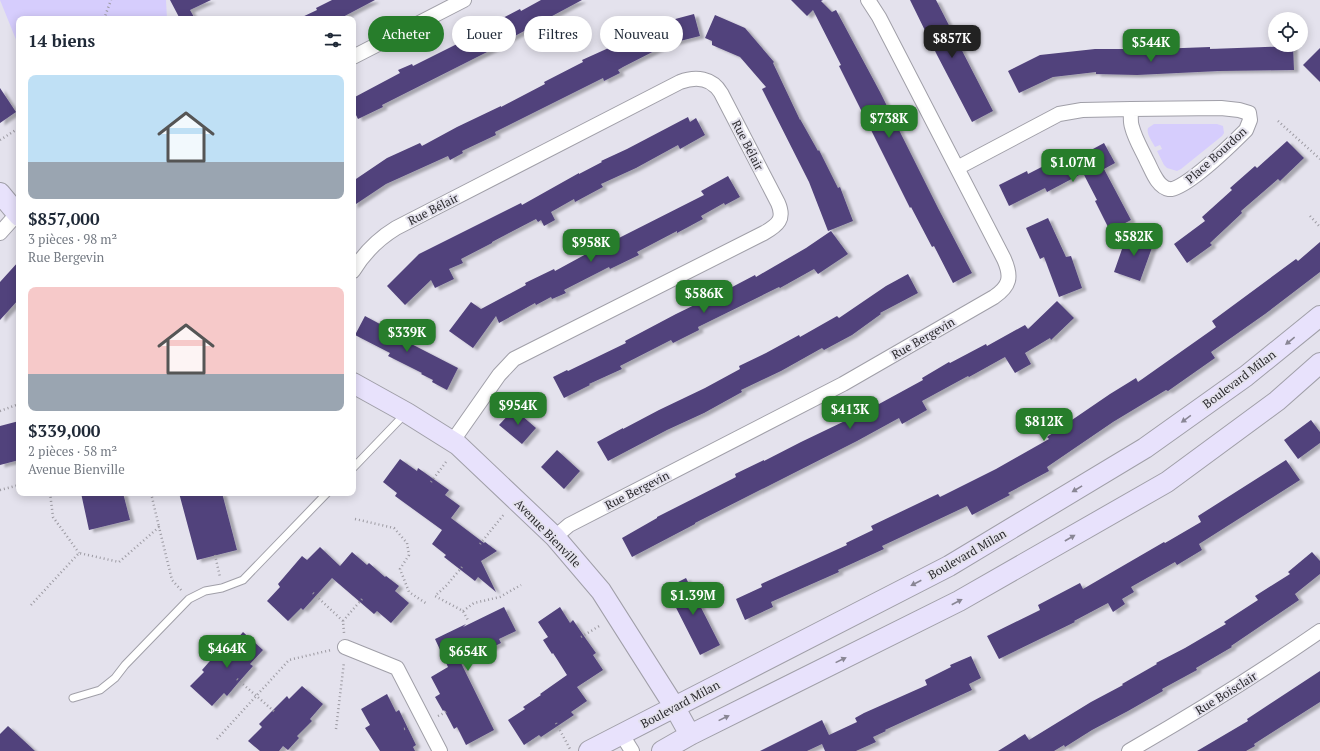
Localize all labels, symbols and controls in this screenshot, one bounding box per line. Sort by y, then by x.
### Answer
map controls [1268,12,1308,52]
button: locate [1268,12,1308,52]
chip: Acheter [368,16,444,52]
chip: Louer [452,16,516,52]
chip: Filtres [524,16,592,52]
chip: Nouveau [600,16,683,52]
pin: $857K [924,25,980,59]
text: 14 biens [28,29,95,52]
icon: filters [322,29,344,51]
text: $857K [933,29,971,47]
pin: $544K [1123,29,1179,63]
text: $544K [1132,33,1170,51]
icon: home [150,101,222,173]
pin: $738K [861,105,917,139]
text: $738K [870,109,908,127]
street label: Rue Bélair [729,117,767,173]
street label: Place Bourdon [1182,124,1250,186]
pin: $1.07M [1040,149,1106,183]
text: $1.07M [1050,153,1096,171]
street label: Rue Bélair [405,190,461,228]
text: $857,000 [28,207,100,230]
pin: $582K [1106,223,1162,257]
text: $582K [1115,227,1153,245]
pin: $958K [563,229,619,263]
text: 3 pièces · 98 m² [28,230,117,248]
text: $958K [572,233,610,251]
text: Rue Bergevin [28,248,104,266]
pin: $586K [676,280,732,314]
text: $586K [685,284,723,302]
icon: home [150,313,222,385]
street label: Rue Bergevin [889,314,957,362]
pin: $339K [379,319,435,353]
text: $339K [388,323,426,341]
one-way arrow [1284,336,1295,345]
street label: Boulevard Milan [1200,347,1278,411]
pin: $954K [490,392,546,426]
text: $954K [499,396,537,414]
pin: $413K [822,396,878,430]
text: $413K [831,400,869,418]
pin: $812K [1016,408,1072,442]
text: $812K [1025,412,1063,430]
one-way arrow [1180,415,1191,423]
text: $339,000 [28,419,100,442]
text: 2 pièces · 58 m² [28,442,117,460]
text: Avenue Bienville [28,460,125,478]
street label: Rue Bergevin [602,467,672,513]
one-way arrow [1071,486,1083,493]
street label: Avenue Bienville [512,496,584,570]
street label: Boulevard Milan [925,526,1009,582]
one-way arrow [1064,534,1076,541]
one-way arrow [910,579,922,586]
pin: $1.39M [660,582,726,616]
text: $1.39M [670,586,716,604]
one-way arrow [951,599,963,605]
pin: $464K [199,635,255,669]
pin: $654K [440,638,496,672]
text: $464K [208,639,246,657]
text: $654K [449,642,487,660]
one-way arrow [835,657,847,663]
street label: Rue Boisclair [1192,668,1260,718]
street label: Boulevard Milan [638,677,722,731]
one-way arrow [719,715,730,721]

